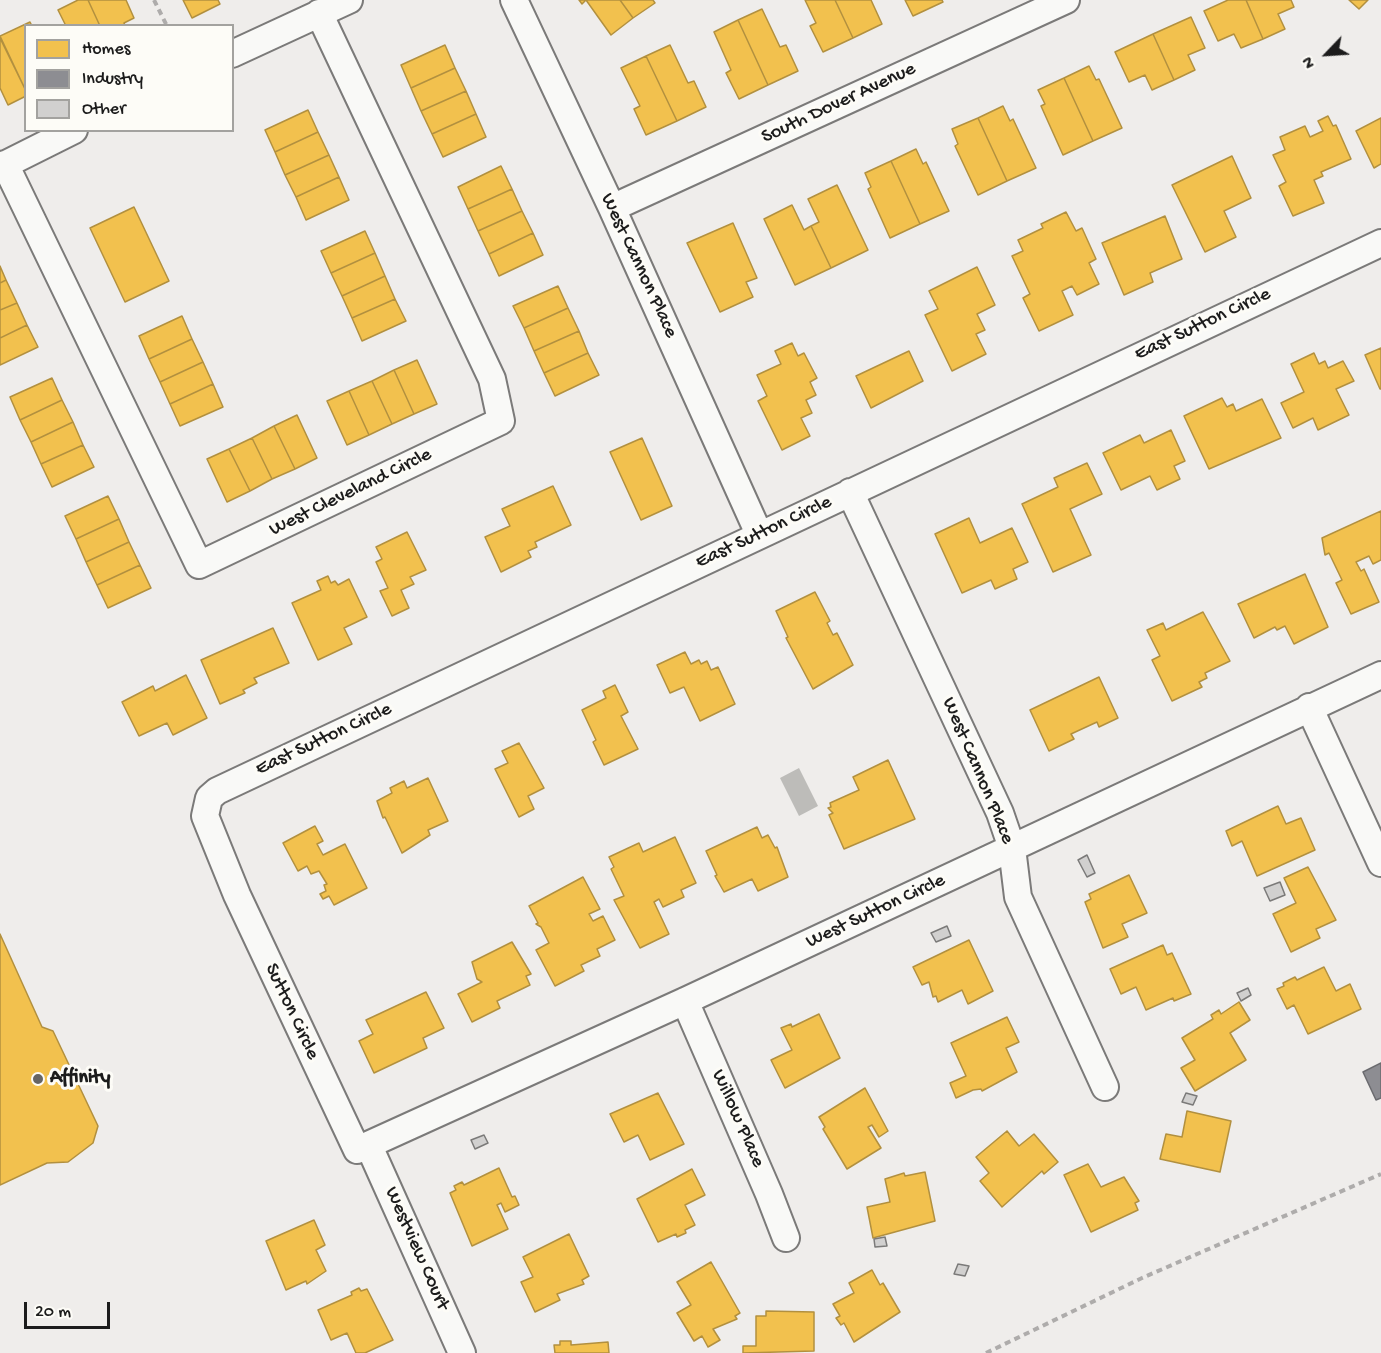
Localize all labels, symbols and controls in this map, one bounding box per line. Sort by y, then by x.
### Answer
legend [24,24,234,132]
north arrow [1297,24,1357,84]
text: Homes [82,39,130,60]
text: N [1299,53,1321,71]
street label: South Dover Avenue [758,58,920,150]
text: Industry [82,69,143,90]
text: Other [82,99,126,120]
street label: West Cannon Place [594,190,682,342]
street label: East Sutton Circle [1131,283,1275,367]
street label: West Cleveland Circle [266,443,436,543]
street label: East Sutton Circle [692,491,836,575]
street label: West Cannon Place [935,694,1019,848]
street label: East Sutton Circle [252,698,396,782]
street label: West Sutton Circle [803,869,949,955]
street label: Sutton Circle [258,960,324,1064]
street label: Willow Place [705,1066,769,1172]
place label: Affinity [50,1067,110,1091]
marker: Affinity [31,1072,45,1086]
street label: Westview Court [378,1184,454,1314]
scale bar [27,1290,112,1328]
text: 20 m [35,1302,71,1323]

